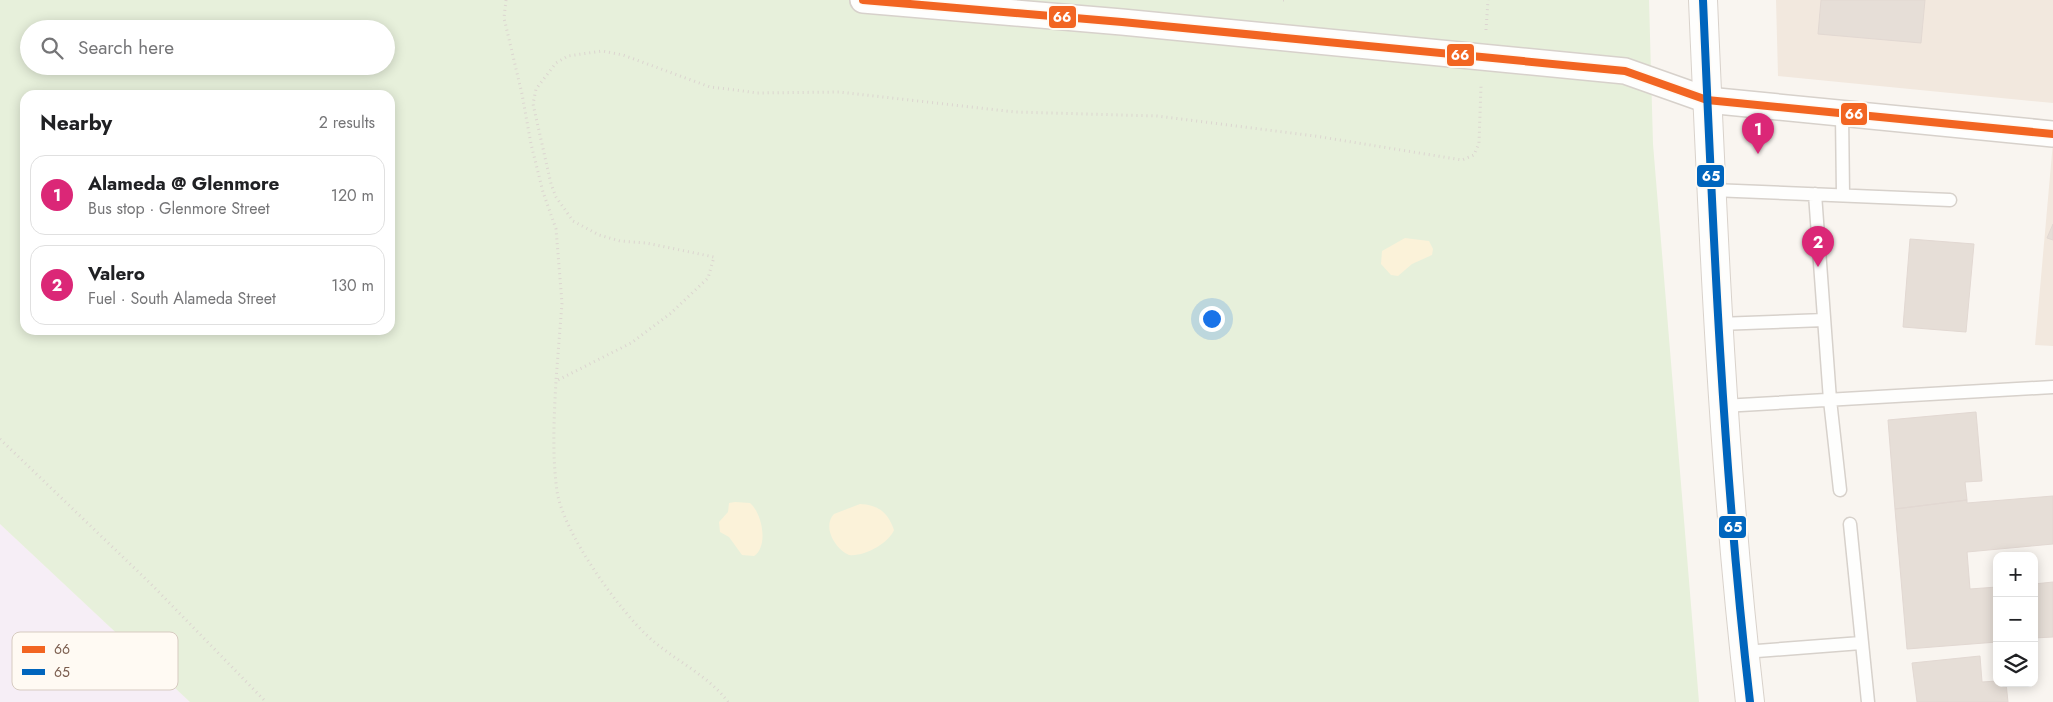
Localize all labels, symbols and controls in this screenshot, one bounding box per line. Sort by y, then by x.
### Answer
line badge: 66 [1048,5,1077,29]
text: 66 [1053,7,1071,27]
search box [20,20,395,75]
icon: search [38,34,66,62]
text: Search here [78,34,174,61]
line badge: 66 [1446,43,1475,67]
text: 66 [1451,45,1469,65]
line badge: 66 [1840,102,1868,126]
text: 66 [1845,104,1863,124]
text: Nearby [40,108,112,138]
text: 2 results [319,111,375,134]
pin: 1 [1742,113,1774,154]
line badge: 65 [1696,164,1725,188]
text: 65 [1702,166,1720,186]
text: Alameda @ Glenmore [88,170,279,197]
text: 1 [53,184,61,207]
text: 120 m [331,184,374,207]
text: Bus stop · Glenmore Street [88,197,270,220]
pin: 2 [1802,226,1834,267]
text: Valero [88,260,145,287]
text: 2 [52,274,62,297]
text: 130 m [331,274,374,297]
text: Fuel · South Alameda Street [88,287,276,310]
your location [1199,306,1225,332]
line badge: 65 [1718,515,1747,539]
text: 65 [1724,517,1742,537]
map controls [1993,552,2038,687]
button: + [1993,552,2038,597]
button: − [1993,597,2038,642]
legend [12,632,178,690]
text: 66 [54,639,70,659]
button: layers [1993,642,2038,687]
text: 65 [54,662,70,682]

